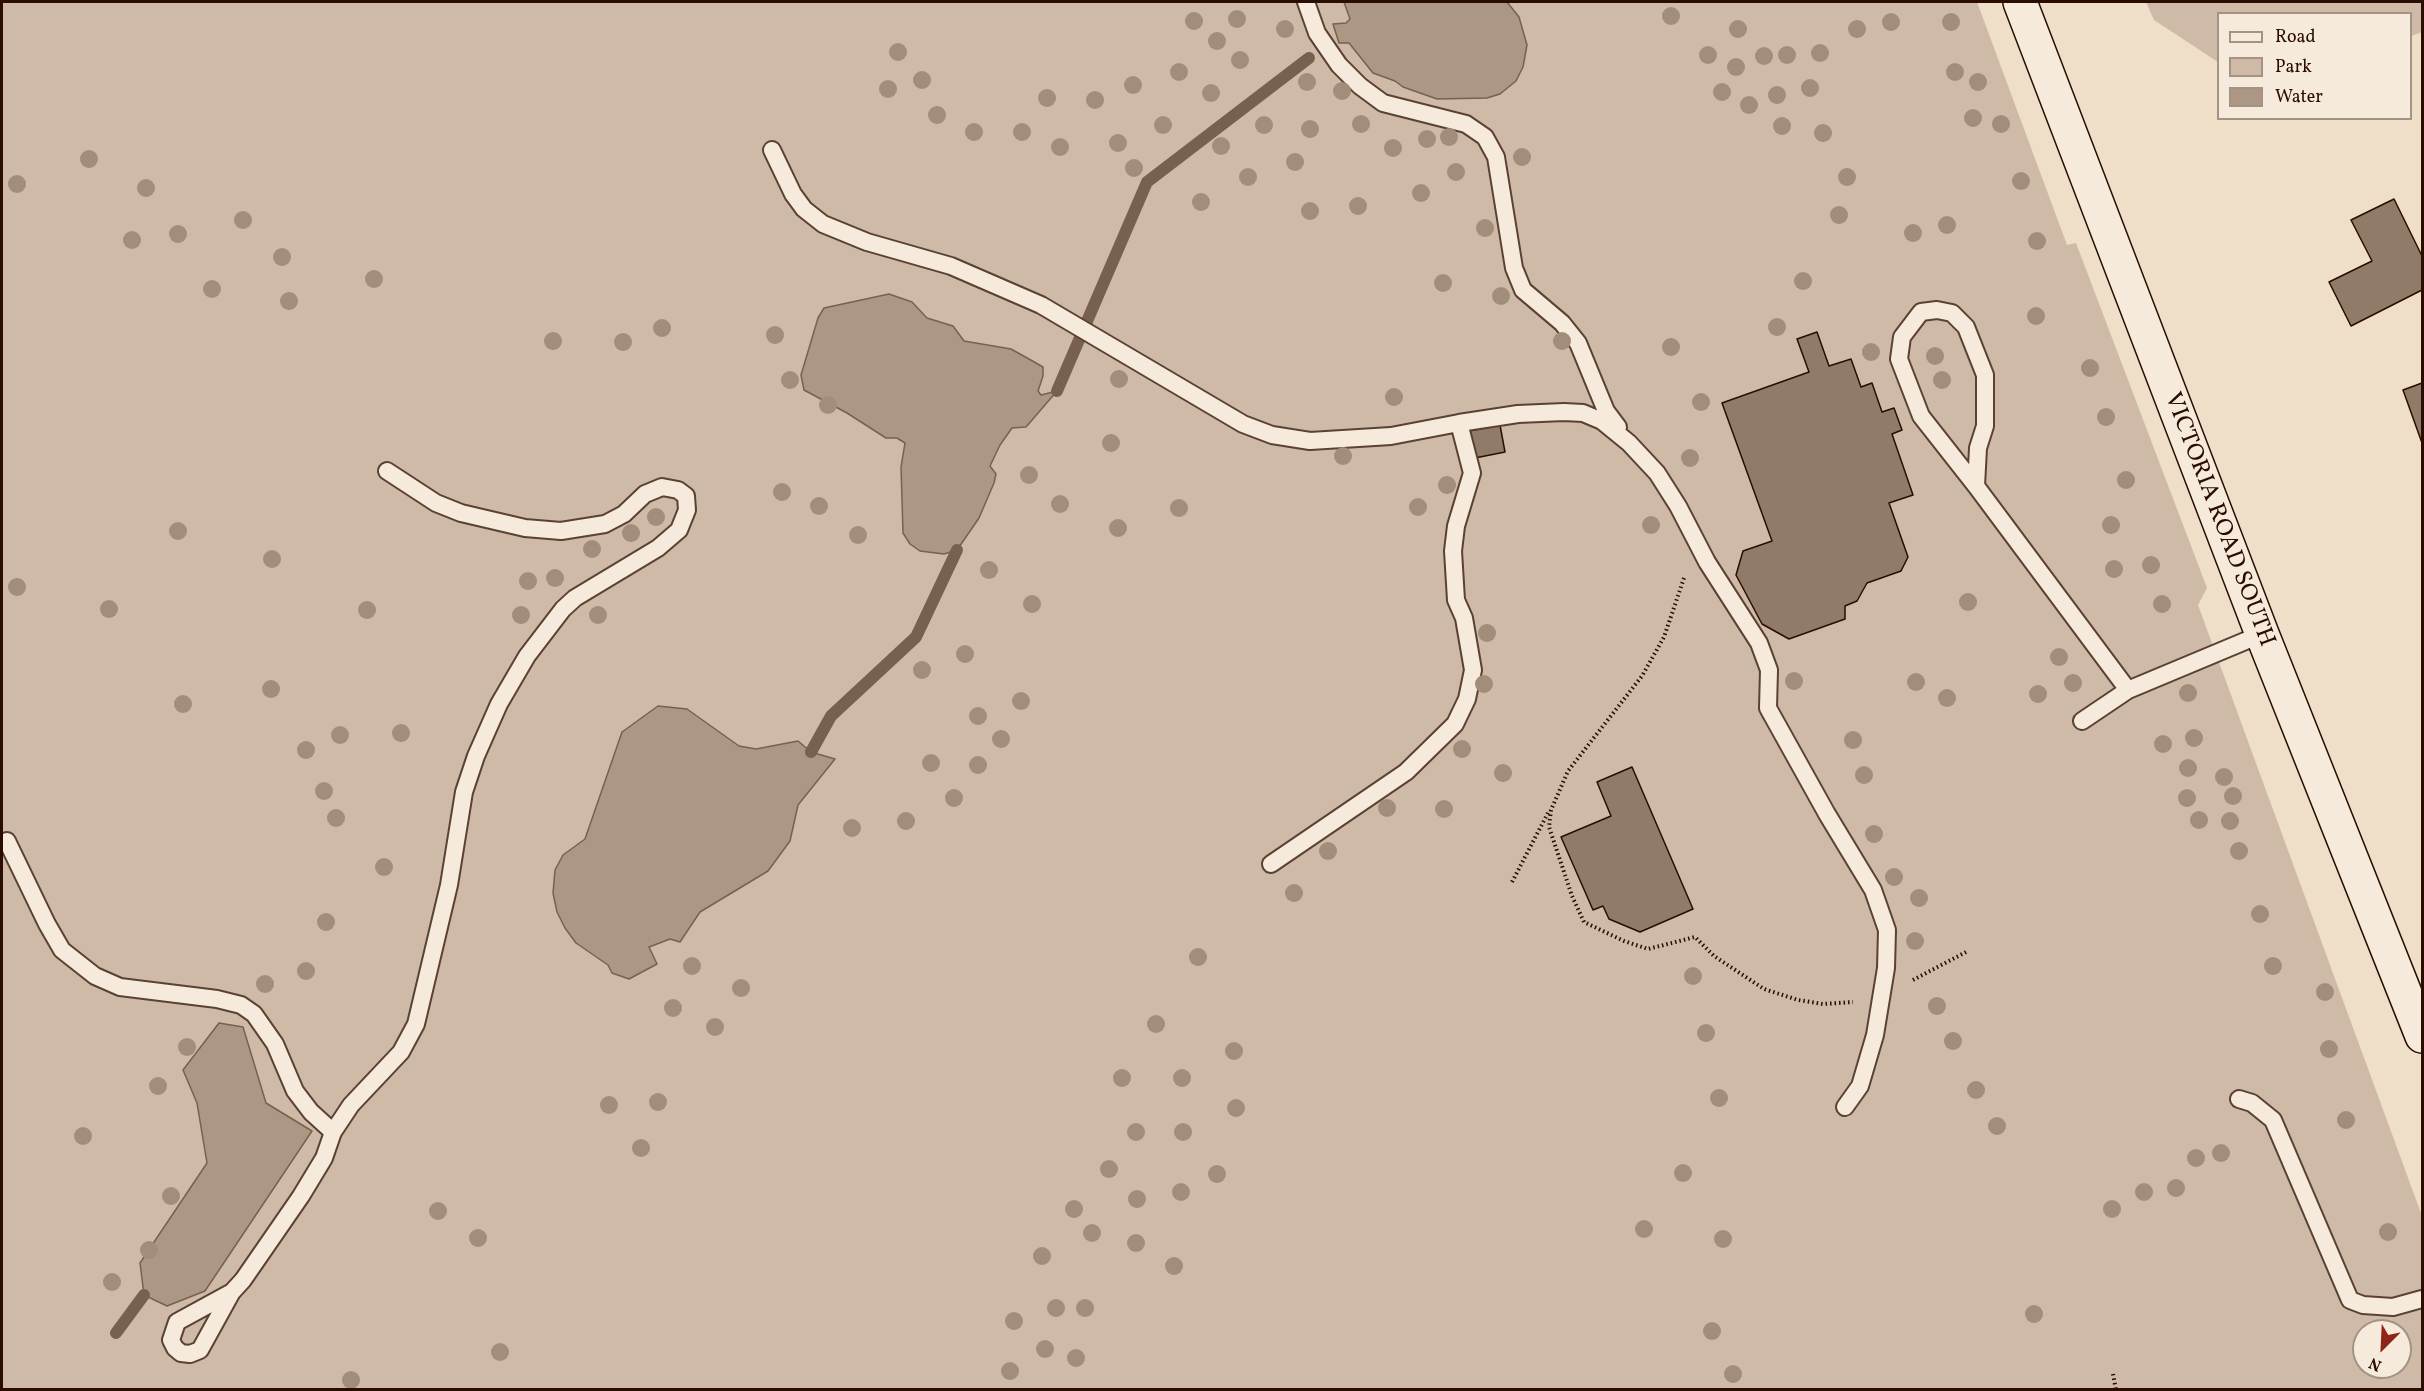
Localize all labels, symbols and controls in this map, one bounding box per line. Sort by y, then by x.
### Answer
legend [2217,12,2412,120]
text: Road [2275,25,2316,50]
text: Park [2275,55,2312,80]
text: Water [2275,85,2323,110]
street label: VICTORIA ROAD SOUTH [2156,389,2280,651]
north arrow [2352,1319,2412,1379]
text: N [2366,1351,2385,1376]

